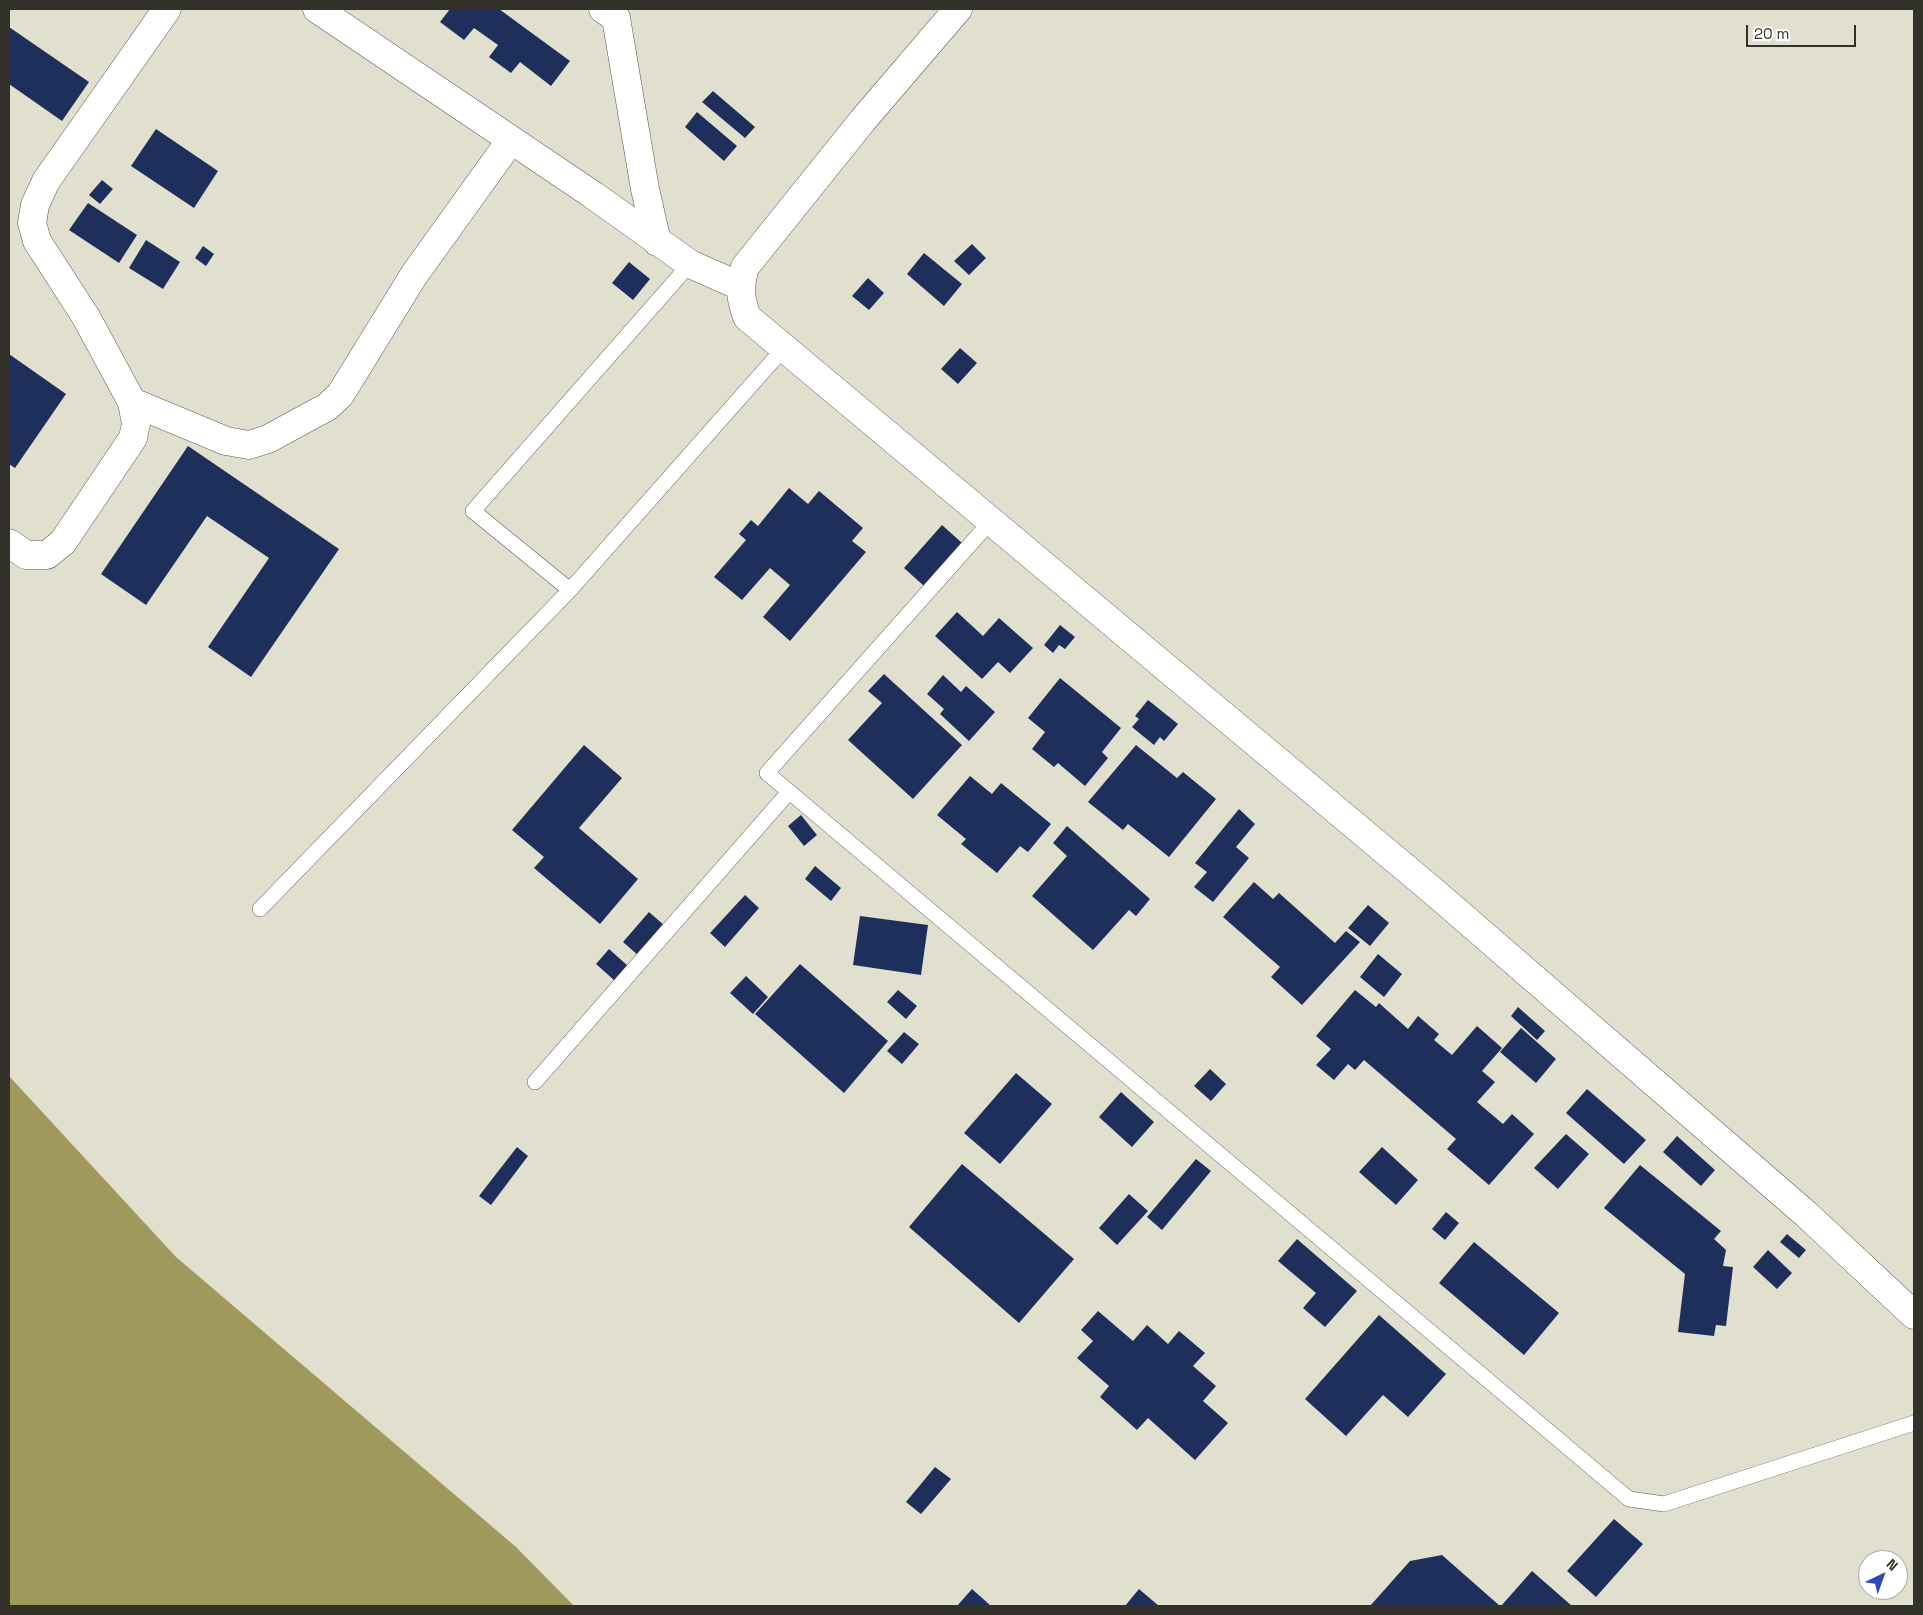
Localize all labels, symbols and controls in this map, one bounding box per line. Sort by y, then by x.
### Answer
scale bar [1748,15,1858,47]
text: 20 m [1754,24,1789,43]
north arrow [1858,1550,1908,1600]
text: N [1883,1555,1902,1574]

